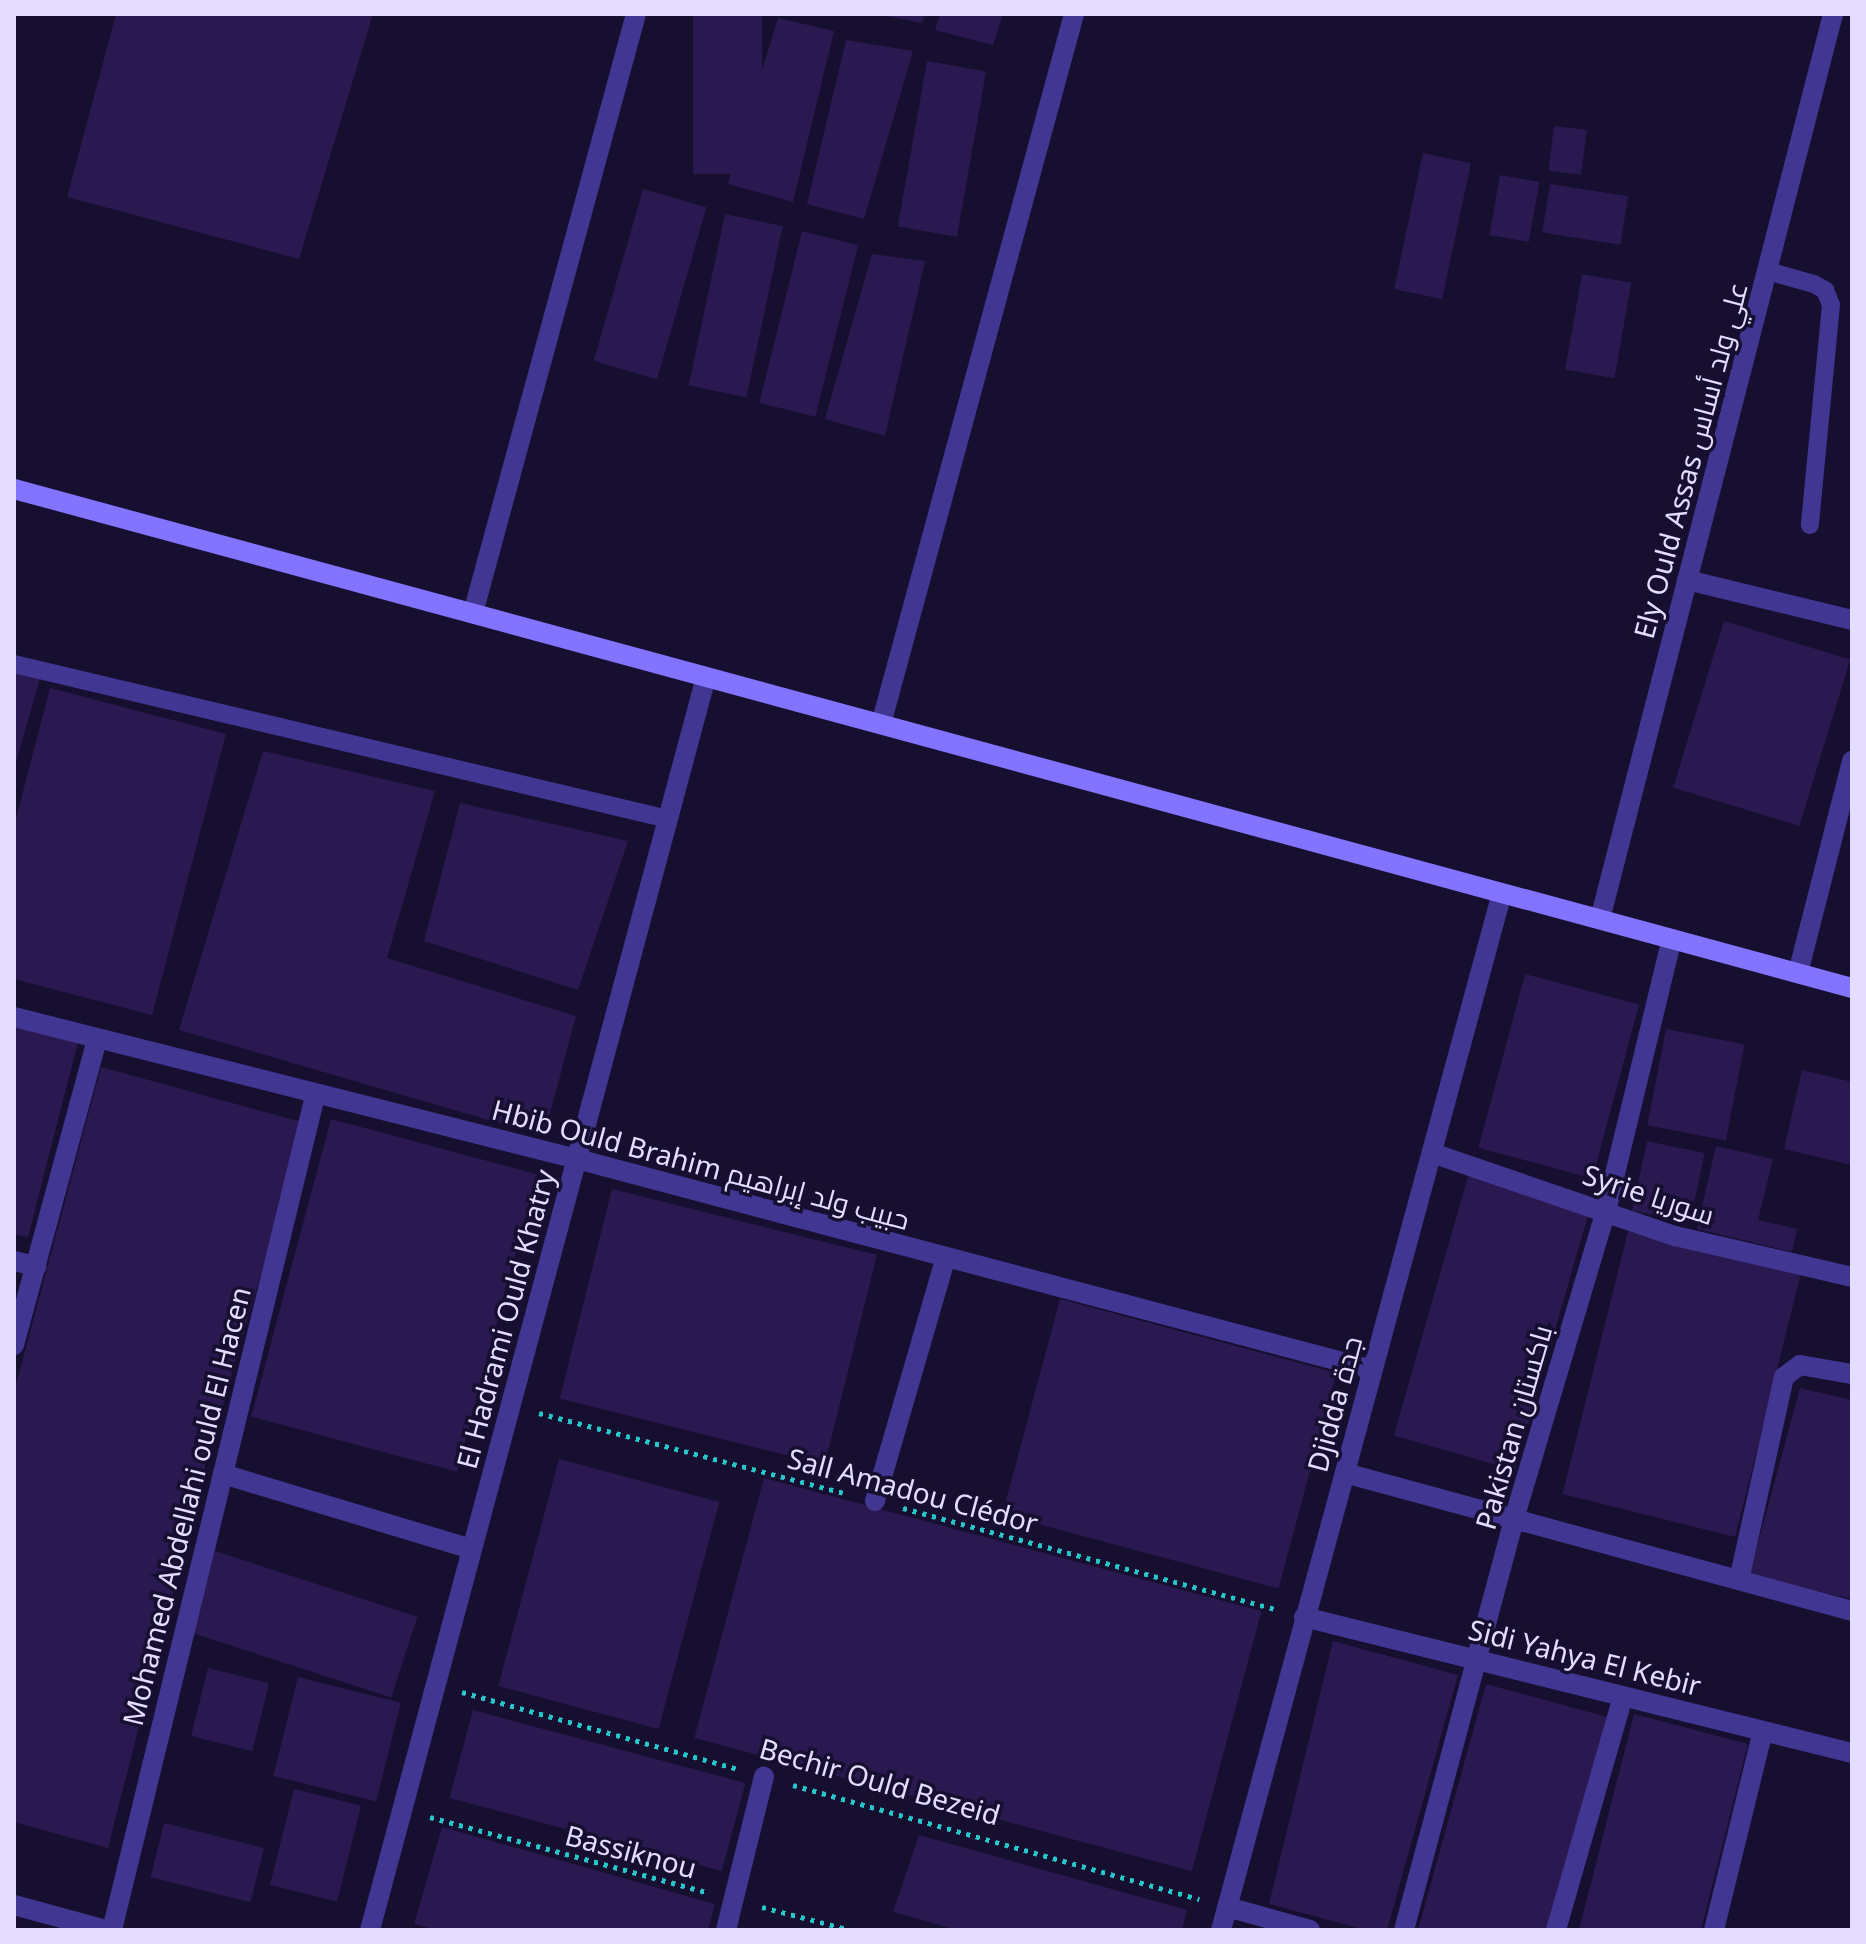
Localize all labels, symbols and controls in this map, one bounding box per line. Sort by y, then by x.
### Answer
street label: Ely Ould Assas علي ولد أساس [1626,278,1754,642]
street label: Hbib Ould Brahim حبيب ولد إبراهيم [489,1092,913,1236]
street label: Syrie سوريا [1579,1157,1719,1231]
street label: El Hadrami Ould Khatry [449,1166,561,1472]
street label: Mohamed Abdellahi ould El Hacen [115,1283,257,1729]
street label: Pakistan باكستان [1468,1321,1558,1533]
street label: Djidda جدة [1300,1332,1368,1476]
street label: Sall Amadou Clédor [784,1440,1042,1540]
street label: Sidi Yahya El Kebir [1465,1612,1705,1702]
street label: Bechir Ould Bezeid [756,1731,1004,1831]
street label: Bassiknou [562,1817,700,1885]

